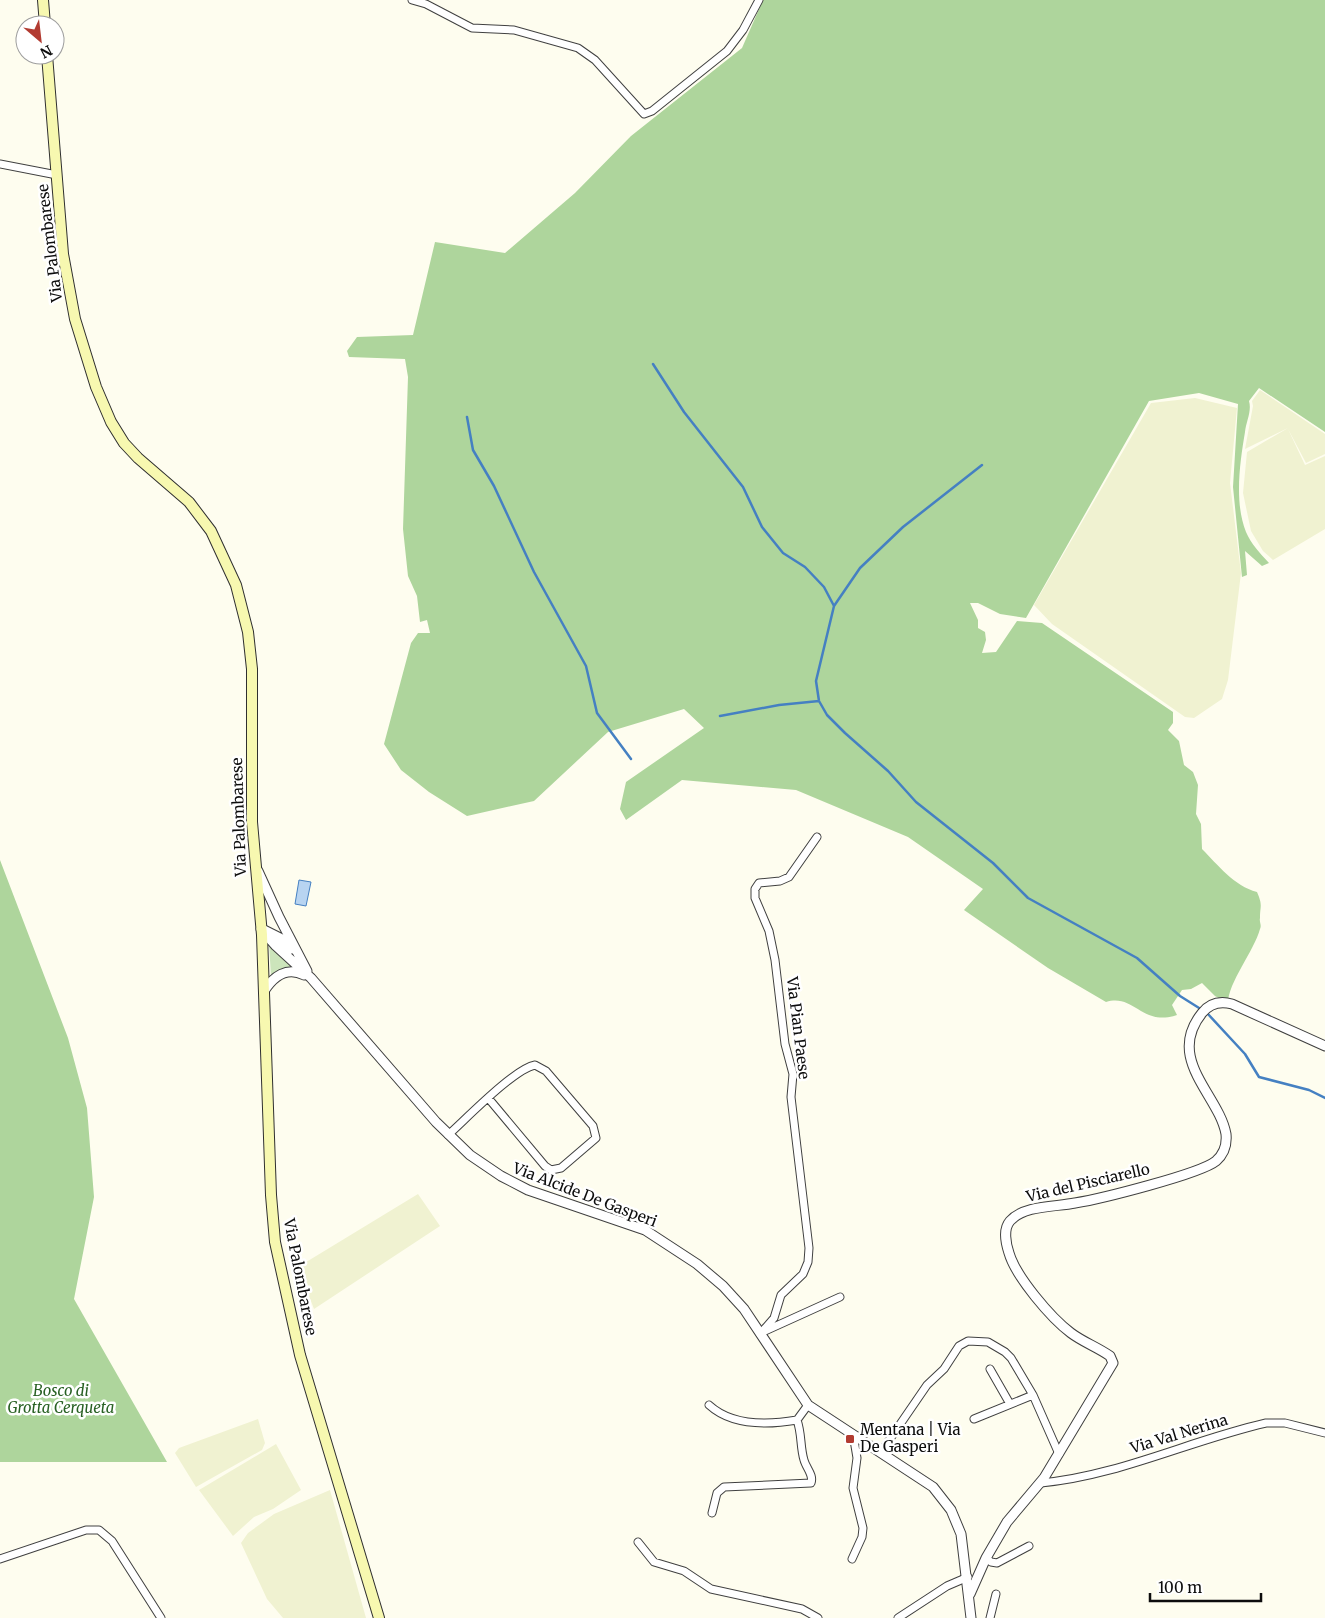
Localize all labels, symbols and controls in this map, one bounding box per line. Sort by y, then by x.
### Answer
north arrow [15,15,65,65]
text: N [37,41,55,62]
street label: Via Palombarese [33,183,66,304]
street label: Via Palombarese [227,757,250,878]
street label: Via Pian Paese [783,975,814,1080]
street label: Via Alcide De Gasperi [509,1158,660,1231]
street label: Via del Pisciarello [1023,1159,1152,1206]
street label: Via Palombarese [280,1216,321,1337]
park label: Bosco di Grotta Cerqueta [8,1381,114,1417]
street label: Via Val Nerina [1127,1410,1230,1458]
place label: Mentana | Via De Gasperi [860,1420,960,1456]
marker: Mentana | Via De Gasperi [844,1433,856,1445]
scale bar [1150,1570,1261,1602]
text: 100 m [1158,1578,1202,1597]

